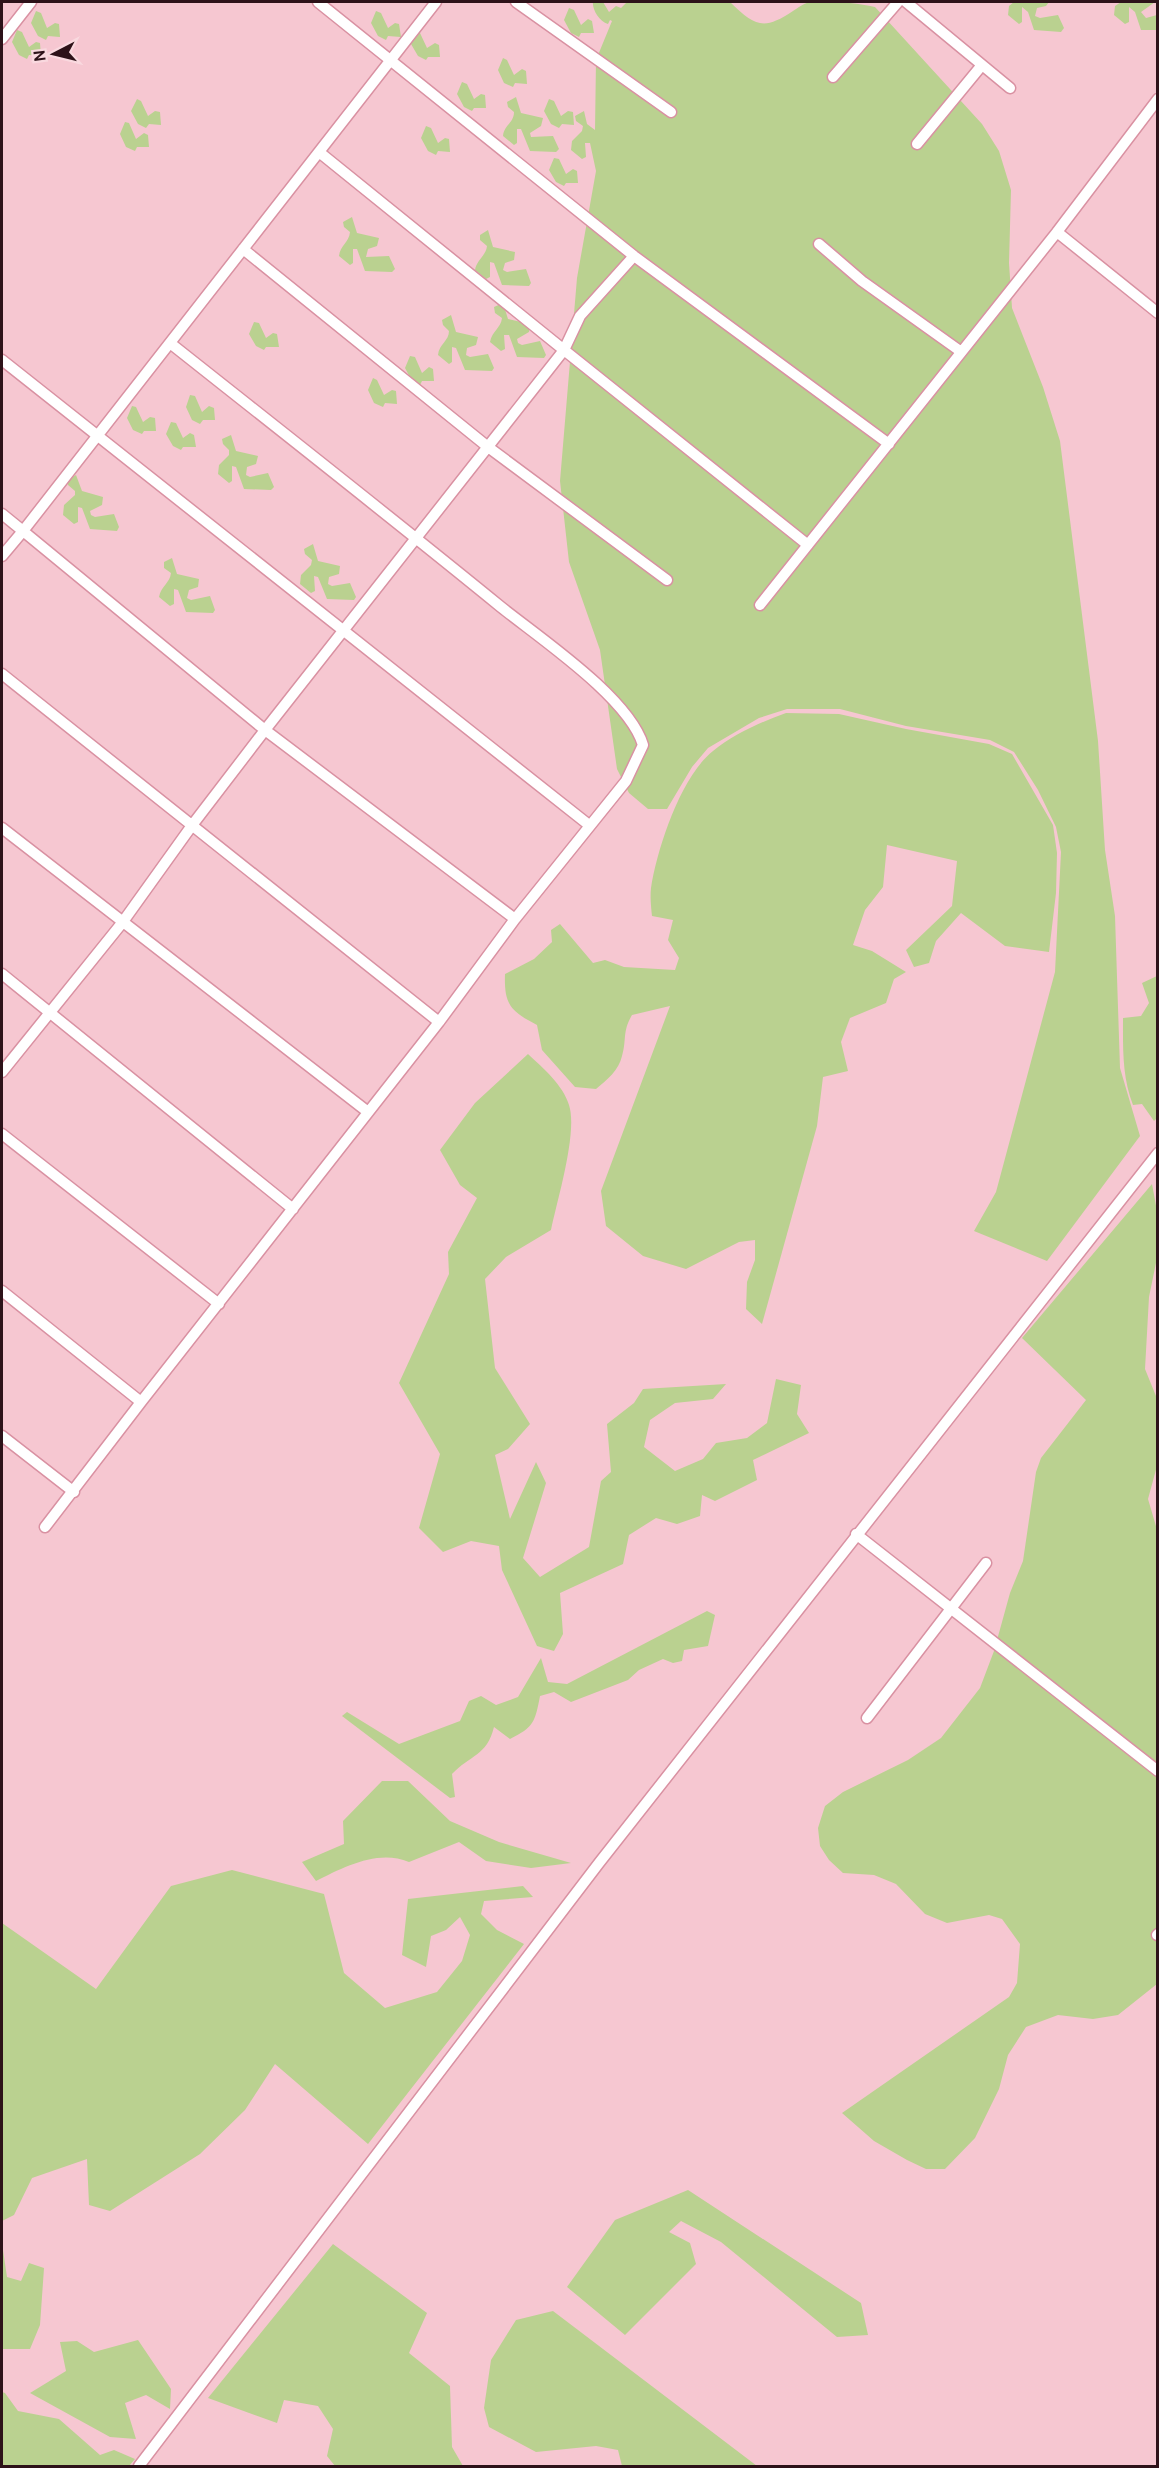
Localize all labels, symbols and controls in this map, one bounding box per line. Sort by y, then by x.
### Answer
north arrow [24,24,84,84]
text: N [29,49,50,63]

